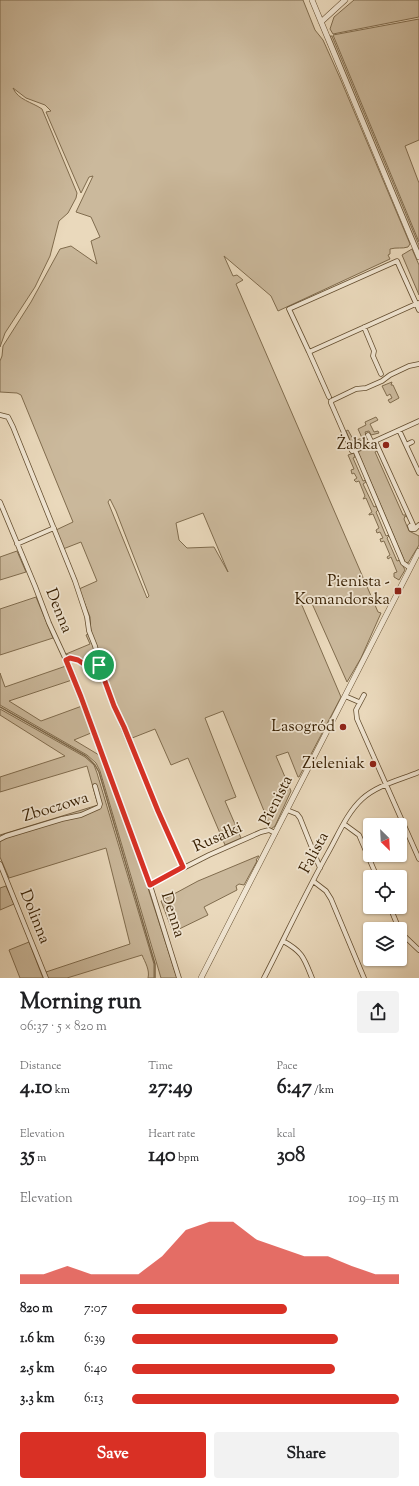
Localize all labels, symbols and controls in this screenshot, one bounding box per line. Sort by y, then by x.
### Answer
place label: Żabka [337,434,379,457]
marker: Żabka [381,440,391,450]
place label: Pienista - Komandorska [294,571,391,612]
street label: Denna [39,585,78,637]
marker: Pienista - Komandorska [393,586,403,596]
pin [82,648,116,682]
icon: arrive [88,654,110,676]
place label: Lasogród [271,716,335,739]
marker: Lasogród [338,722,348,732]
place label: Zieleniak [302,753,365,776]
marker: Zieleniak [368,759,378,769]
street label: Pienista [255,771,300,830]
street label: Zboczowa [20,787,92,829]
street label: Rusałki [190,817,247,859]
north arrow [363,818,407,862]
map controls [363,818,407,966]
street label: Falista [294,828,336,878]
button: locate [363,870,407,914]
street label: Dolinna [13,886,56,948]
street label: Denna [154,889,190,941]
button: layers [363,922,407,966]
text: Morning run [20,987,142,1019]
button: share [357,991,399,1033]
text: 06:37 · 5 × 820 m [20,1018,107,1036]
text: Distance [20,1058,61,1074]
text: Time [148,1058,173,1074]
text: Pace [277,1058,298,1074]
text: 4.10 [20,1074,52,1103]
text: 27:49 [148,1074,193,1103]
text: 6:47 [277,1074,312,1103]
text: km [52,1082,70,1098]
text: /km [312,1082,334,1098]
text: Elevation [20,1126,65,1142]
text: Heart rate [148,1126,195,1142]
text: kcal [277,1126,296,1142]
text: 35 [20,1142,35,1171]
text: 140 [148,1142,176,1171]
text: 308 [277,1142,305,1171]
text: m [35,1150,46,1166]
text: bpm [176,1150,199,1166]
text: Elevation [20,1190,73,1208]
text: 109–115 m [348,1190,399,1208]
text: 820 m [20,1300,53,1318]
text: 7:07 [84,1300,107,1318]
text: 1.6 km [20,1330,55,1348]
text: 6:39 [84,1330,105,1348]
text: 2.5 km [20,1360,54,1378]
text: 6:40 [84,1360,107,1378]
text: 3.3 km [20,1390,54,1408]
text: 6:13 [84,1390,103,1408]
button: Save [20,1432,206,1478]
button: Share [214,1432,399,1478]

